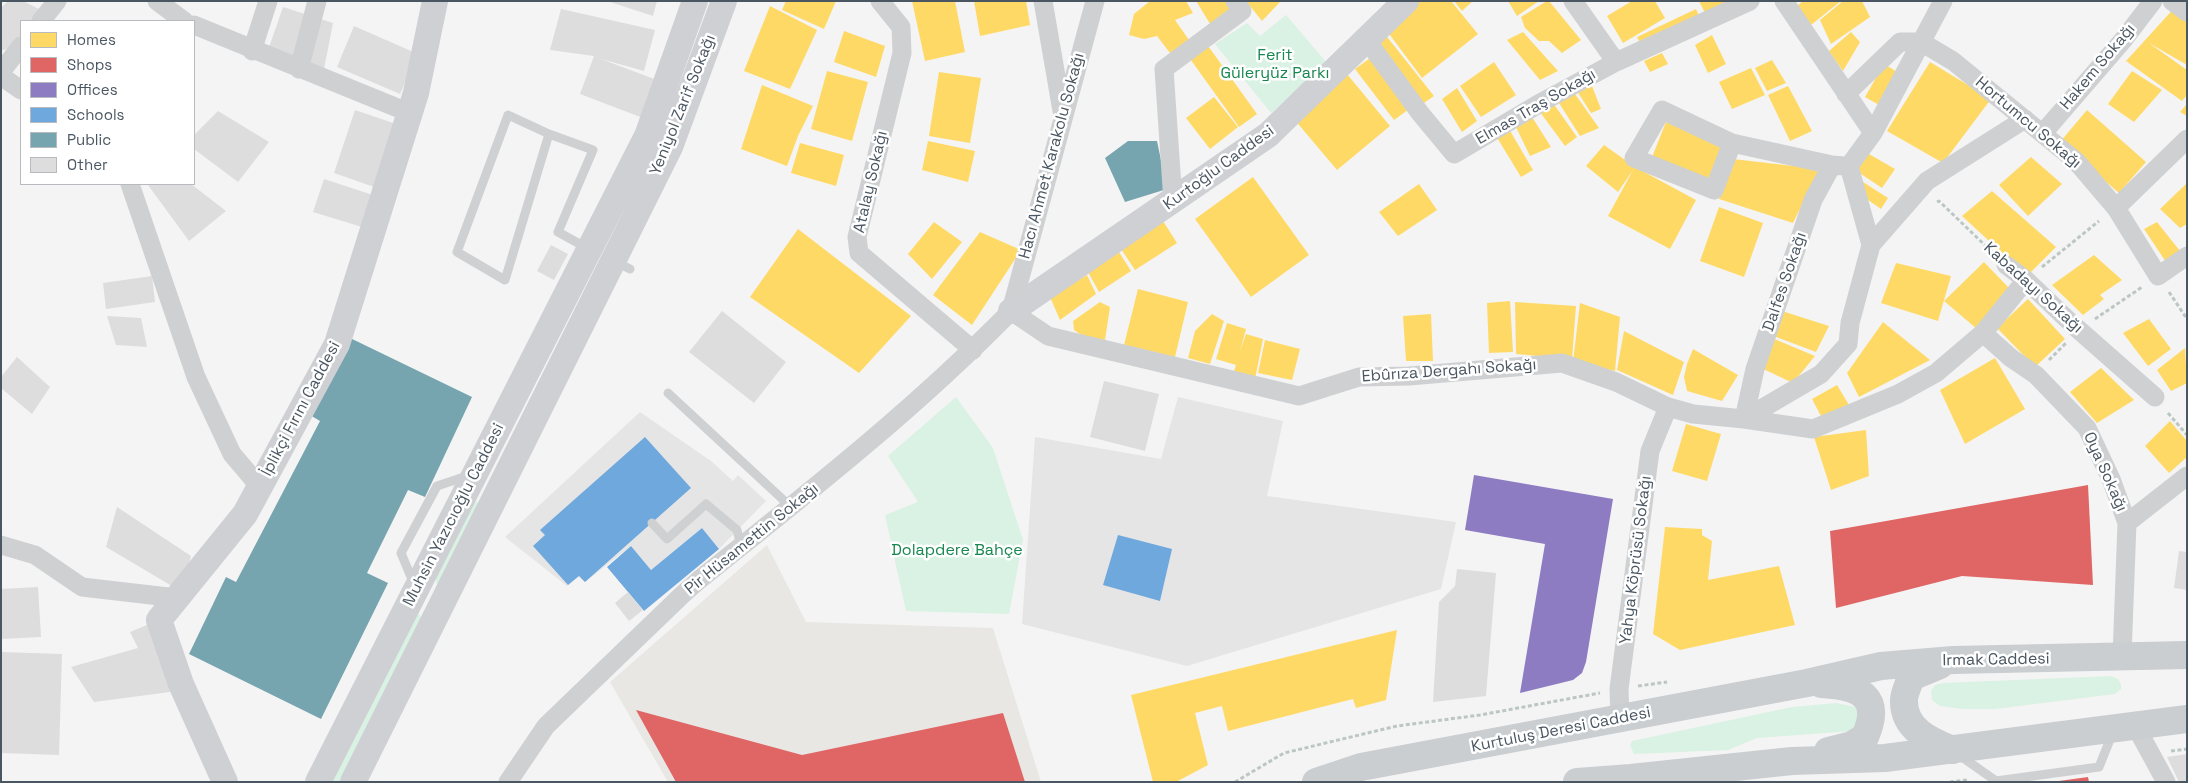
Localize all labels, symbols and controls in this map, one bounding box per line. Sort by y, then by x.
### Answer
legend [20,20,195,185]
street label: Hakem Sokağı [2056,20,2140,114]
text: Homes [67,30,116,49]
street label: Yeniyol Zarif Sokağı [646,32,720,178]
park label: Ferit Güleryüz Parkı [1220,46,1330,84]
street label: Hacı Ahmet Karakolu Sokağı [1015,51,1089,261]
text: Shops [67,55,112,74]
street label: Elmas Traş Sokağı [1473,65,1599,149]
street label: Hortumcu Sokağı [1971,73,2085,173]
text: Offices [67,80,118,99]
text: Schools [67,105,124,124]
street label: Kurtoğlu Caddesi [1160,121,1278,215]
street label: Atalay Sokağı [850,129,892,235]
text: Public [67,130,111,149]
text: Other [67,155,108,174]
street label: Dalfes Sokağı [1759,230,1811,334]
street label: Kabadayı Sokağı [1980,238,2086,338]
street label: İplikçi Fırını Caddesi [257,338,345,480]
street label: Ebûrıza Dergahı Sokağı [1361,355,1537,387]
street label: Muhsin Yazıcıoğlu Caddesi [399,420,509,610]
street label: Oya Sokağı [2079,429,2131,515]
street label: Yahya Köprüsü Sokağı [1616,475,1656,645]
street label: Pir Hüsamettin Sokağı [681,479,823,599]
park label: Dolapdere Bahçe [891,541,1023,561]
street label: Irmak Caddesi [1942,649,2050,671]
street label: Kurtuluş Deresi Caddesi [1470,703,1652,757]

